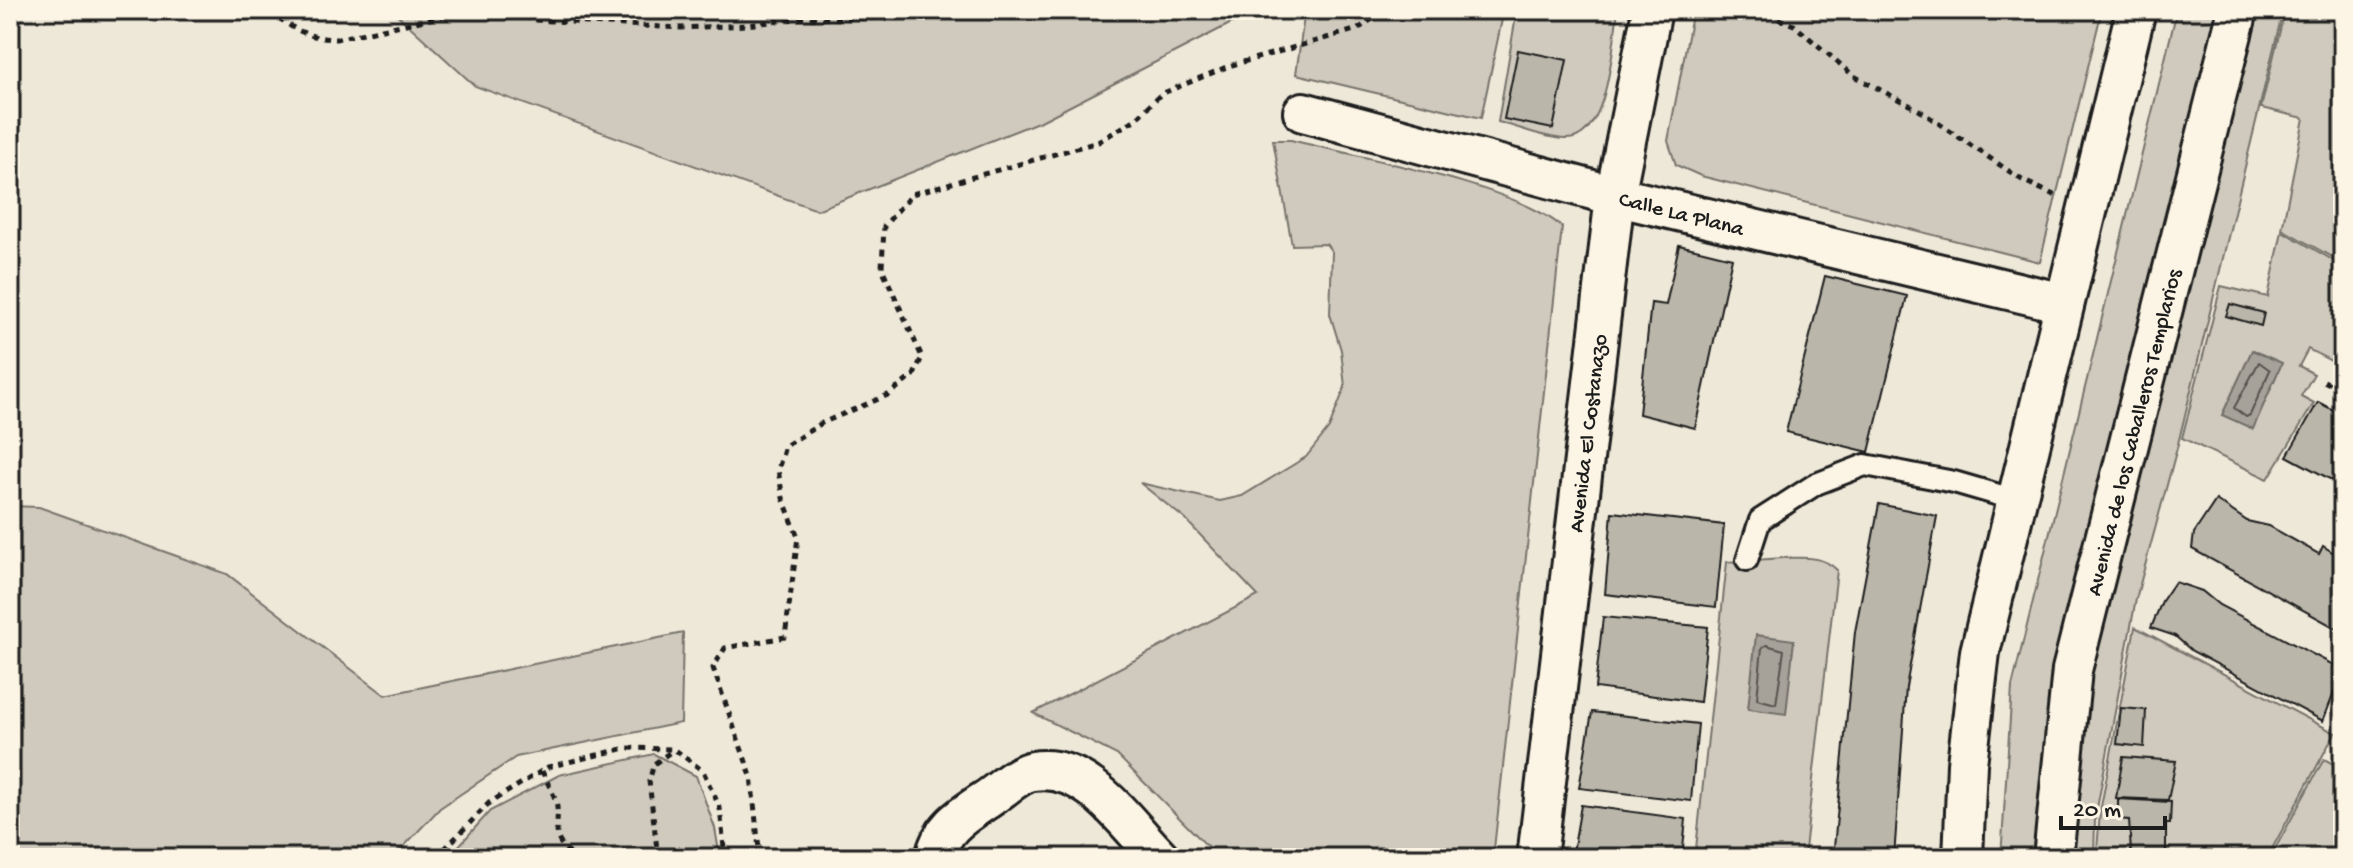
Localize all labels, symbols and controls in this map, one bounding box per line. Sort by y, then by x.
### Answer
street label: Calle La Plana [1616,188,1747,244]
street label: Avenida de los Caballeros Templarios [2083,266,2189,599]
street label: Avenida El Costanazo [1565,333,1615,534]
scale bar [2061,780,2165,830]
text: 20 m [2073,797,2121,826]

